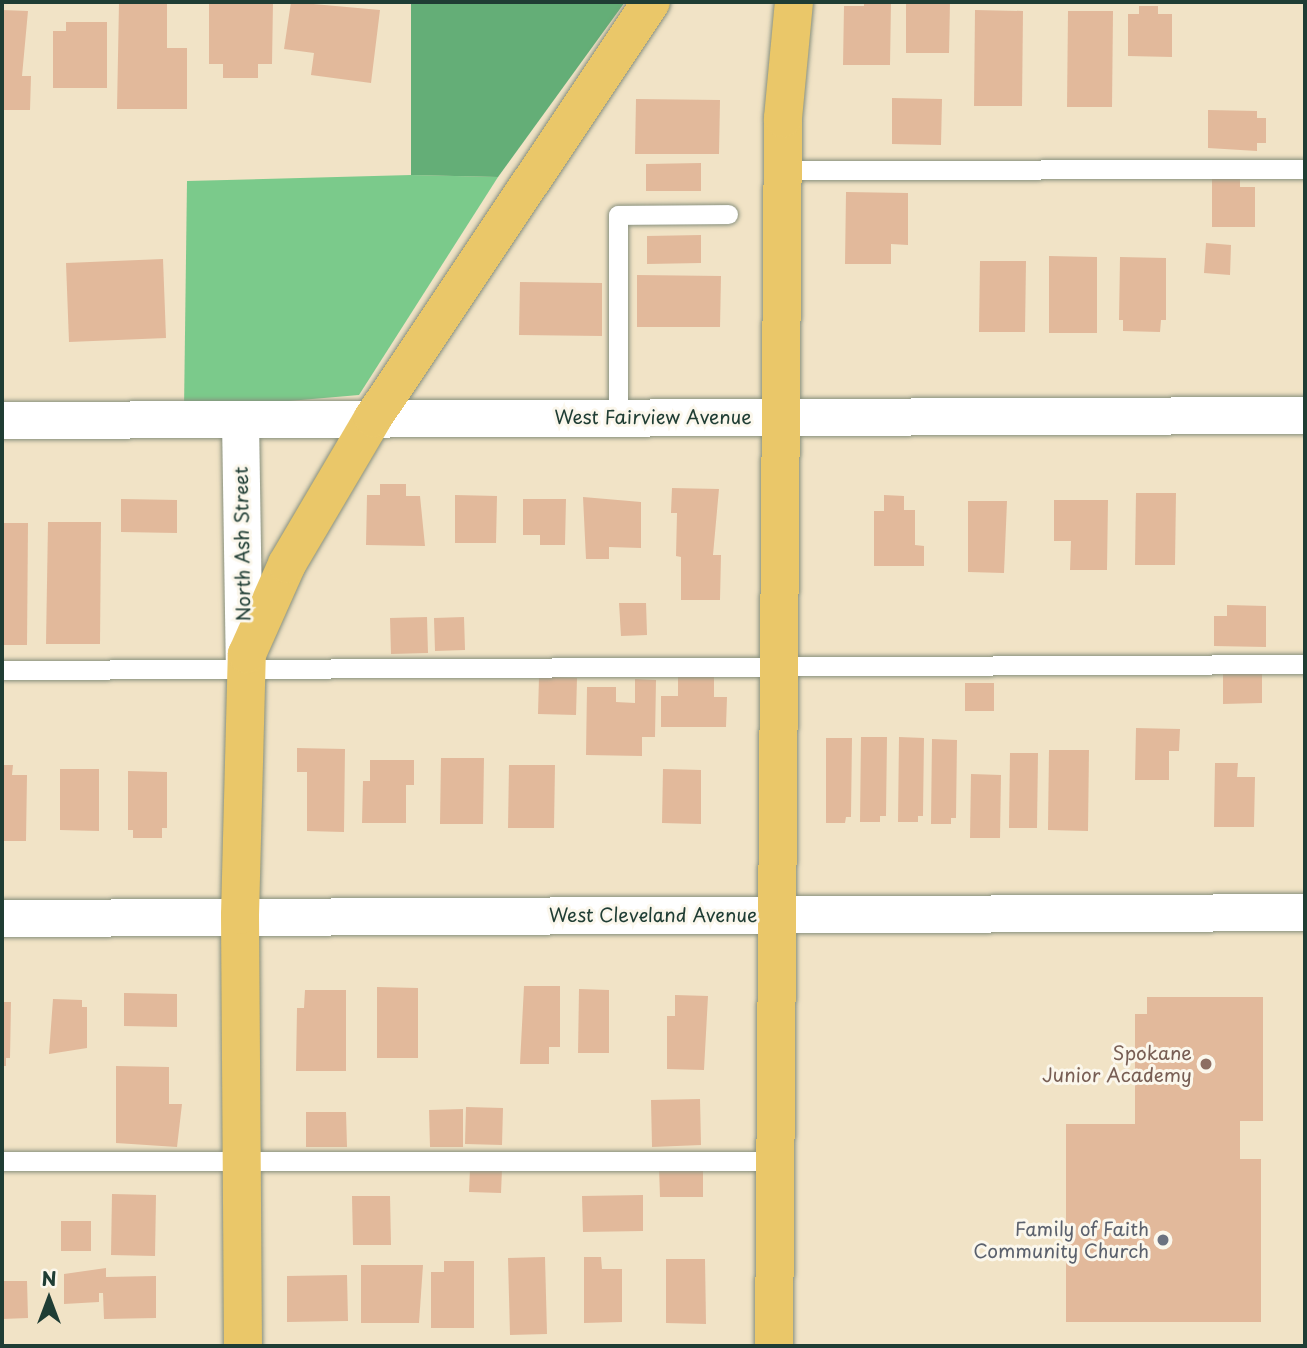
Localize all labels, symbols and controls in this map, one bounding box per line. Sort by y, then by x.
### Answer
street label: West Fairview Avenue [554,406,752,428]
street label: North Ash Street [229,466,255,622]
street label: West Cleveland Avenue [548,904,758,926]
place label: Spokane Junior Academy [1042,1042,1192,1086]
marker: Spokane Junior Academy [1198,1056,1214,1072]
place label: Family of Faith Community Church [972,1218,1149,1262]
marker: Family of Faith Community Church [1155,1232,1171,1248]
north arrow [14,1264,84,1334]
text: N [41,1264,57,1292]

